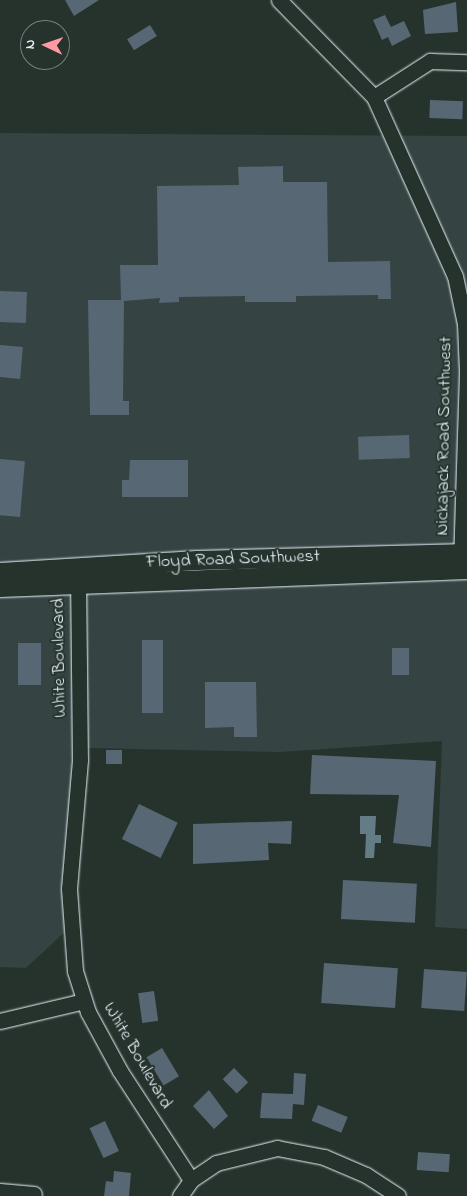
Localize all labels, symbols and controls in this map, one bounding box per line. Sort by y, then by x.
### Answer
north arrow [20,20,70,70]
text: N [20,39,41,50]
street label: Nickajack Road Southwest [432,336,458,536]
street label: Floyd Road Southwest [146,546,320,574]
street label: White Boulevard [48,598,72,718]
street label: White Boulevard [98,999,176,1113]

